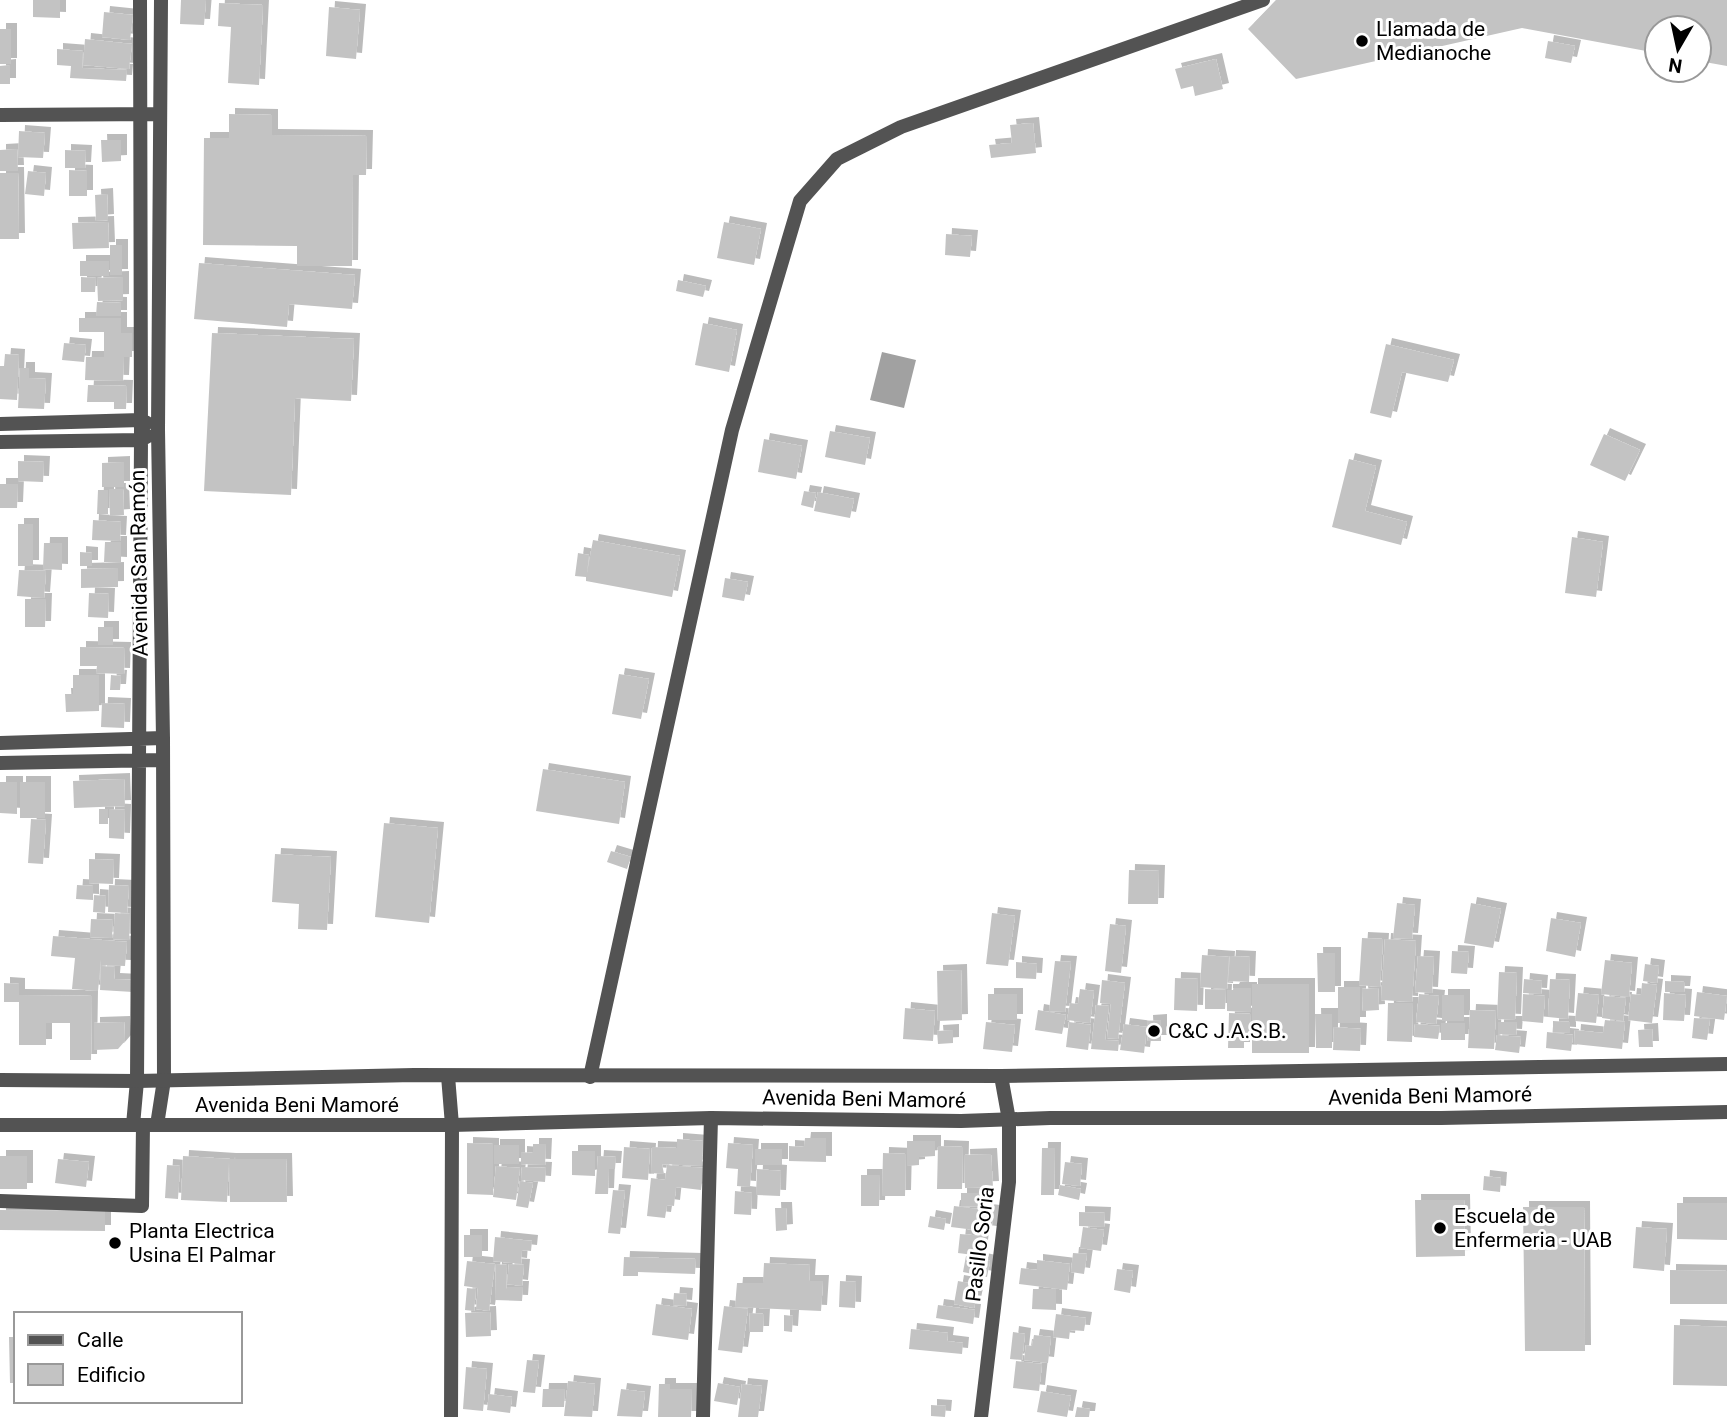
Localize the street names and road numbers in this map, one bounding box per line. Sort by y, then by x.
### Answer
street label: Avenida San Ramón [125,470,153,656]
street label: Avenida Beni Mamoré [1328,1082,1532,1110]
street label: Avenida Beni Mamoré [762,1085,966,1113]
street label: Avenida Beni Mamoré [195,1093,399,1117]
street label: Pasillo Soria [961,1185,999,1303]

